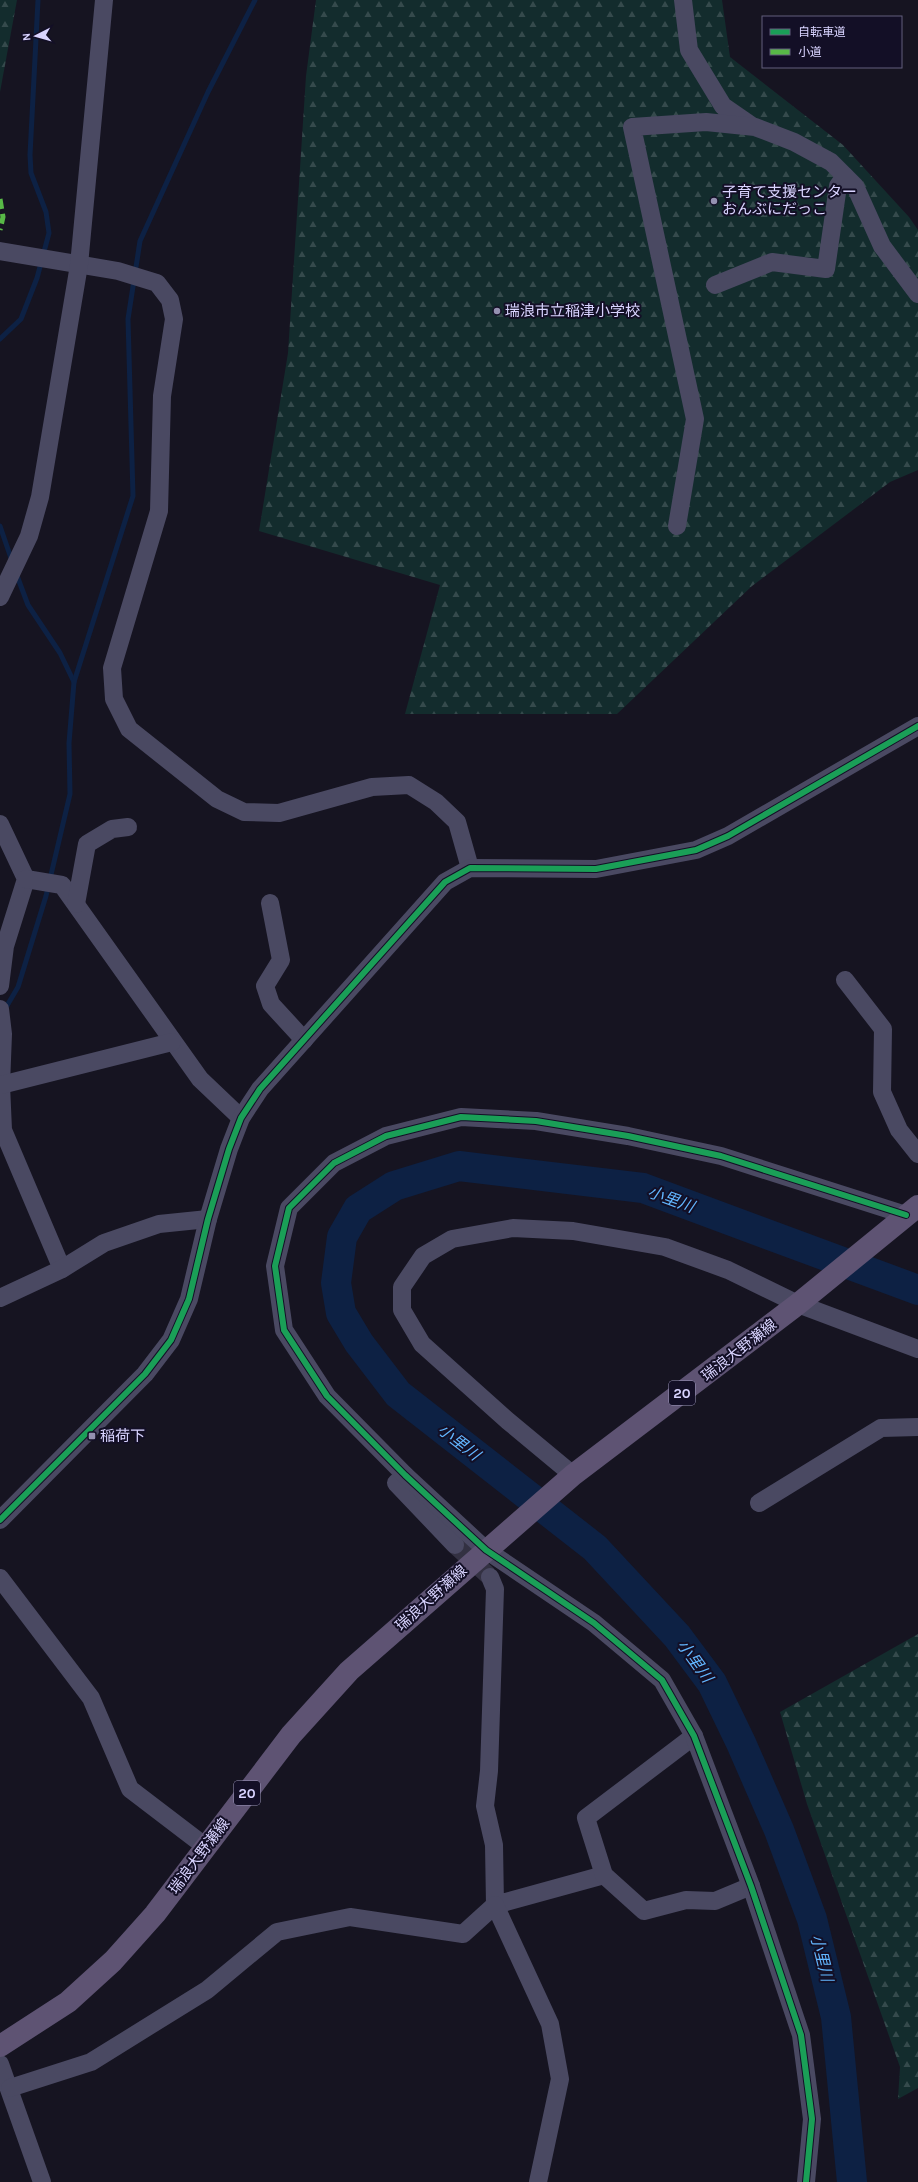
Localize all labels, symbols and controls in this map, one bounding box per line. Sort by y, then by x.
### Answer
north arrow [16,16,56,56]
legend [762,16,902,68]
text: 自転車道 [798,25,846,39]
text: N [20,32,33,42]
text: 小道 [798,45,822,59]
place label: 子育て支援センター おんぶにだっこ [722,183,857,218]
marker: 子育て支援センター おんぶにだっこ [709,196,719,206]
place label: 瑞浪市立稲津小学校 [505,302,640,320]
marker: 瑞浪市立稲津小学校 [492,306,502,316]
water label: 小里川 [645,1182,699,1217]
street label: 瑞浪大野瀬線 [698,1315,780,1385]
road number: 20 [669,1381,695,1405]
water label: 小里川 [434,1420,485,1465]
place label: 稲荷下 [100,1427,145,1445]
marker: 稲荷下 [87,1431,97,1441]
street label: 瑞浪大野瀬線 [392,1561,470,1635]
water label: 小里川 [673,1636,718,1688]
road number: 20 [234,1781,260,1805]
street label: 瑞浪大野瀬線 [165,1815,233,1897]
water label: 小里川 [807,1932,838,1986]

